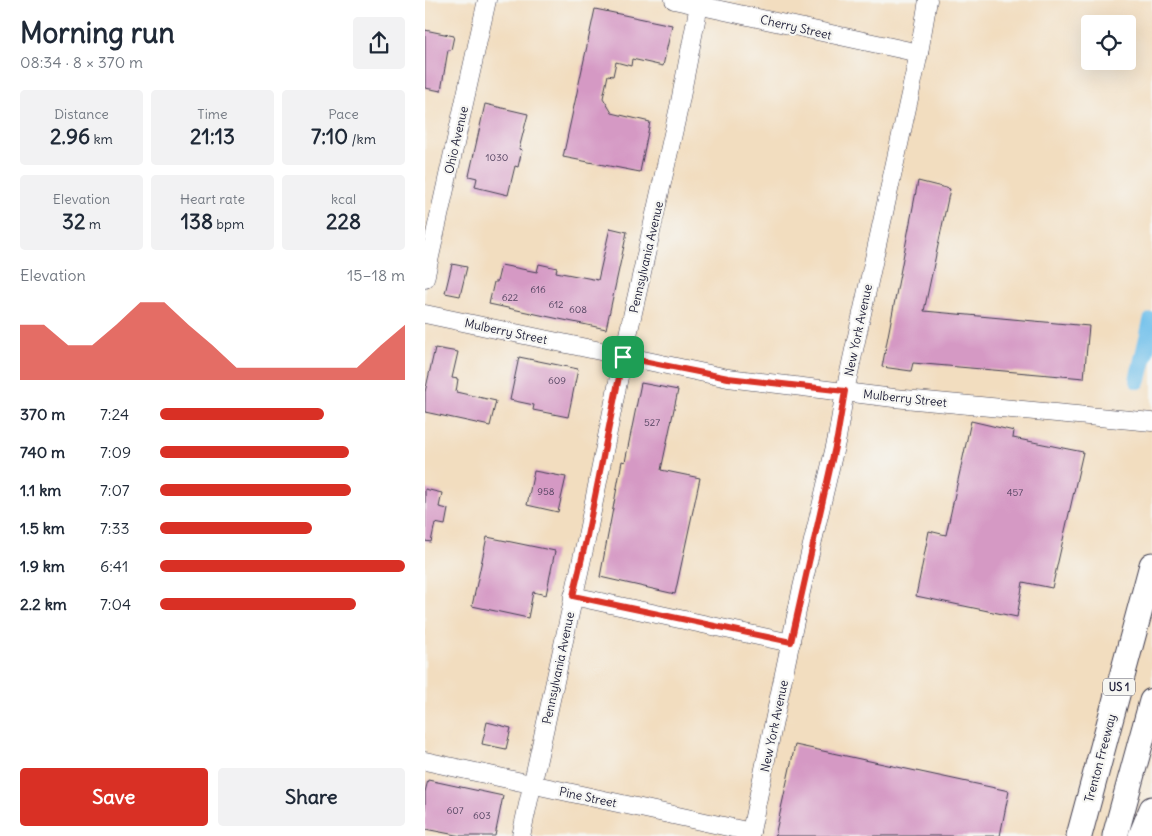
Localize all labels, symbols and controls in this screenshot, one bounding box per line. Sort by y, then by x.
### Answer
street label: Cherry Street [759,12,833,42]
text: Morning run [20,15,175,51]
map controls [1081,15,1136,70]
button: locate [1081,15,1136,70]
button: share [353,17,405,69]
text: 08:34 · 8 × 370 m [20,52,143,72]
text: Distance [54,105,109,123]
text: Time [197,105,228,123]
text: Pace [328,105,359,123]
street label: Ohio Avenue [441,105,471,175]
text: 2.96 [50,123,90,150]
text: 21:13 [190,123,235,150]
text: 7:10 [311,123,348,150]
text: km [90,130,113,148]
text: /km [348,130,376,148]
house number: 1030 [486,151,508,164]
text: Elevation [53,190,110,208]
text: Heart rate [180,190,245,208]
text: kcal [331,190,356,208]
street label: Pennsylvania Avenue [626,200,666,314]
text: 32 [62,208,85,235]
text: 138 [181,208,213,235]
text: 228 [326,208,361,235]
text: m [85,215,101,233]
text: bpm [213,215,244,233]
text: Elevation [20,265,86,285]
text: 15–18 m [347,265,405,285]
house number: 616 [530,283,546,296]
street label: New York Avenue [841,283,875,377]
house number: 622 [502,291,519,304]
house number: 612 [548,298,564,311]
house number: 608 [569,303,587,316]
street label: Mulberry Street [463,315,549,347]
pin [602,336,644,378]
icon: arrive [609,343,637,371]
house number: 609 [548,374,566,387]
street label: Mulberry Street [862,386,948,410]
text: 370 m [20,404,65,424]
text: 7:24 [100,404,129,424]
house number: 527 [644,416,660,429]
text: 740 m [20,442,65,462]
text: 7:09 [100,442,131,462]
text: 1.1 km [20,480,61,500]
text: 7:07 [100,480,130,500]
house number: 958 [537,485,555,498]
house number: 457 [1007,486,1023,499]
text: 1.5 km [20,518,65,538]
text: 7:33 [100,518,130,538]
text: 1.9 km [20,556,65,576]
text: 6:41 [100,556,128,576]
text: 2.2 km [20,594,67,614]
text: 7:04 [100,594,131,614]
street label: Pennsylvania Avenue [539,611,577,725]
street label: New York Avenue [757,679,791,773]
road number: US 1 [1103,679,1135,696]
street label: Trenton Freeway [1081,712,1119,804]
button: Save [20,768,208,826]
button: Share [218,768,405,826]
street label: Pine Street [558,784,618,810]
house number: 607 [446,804,464,817]
house number: 603 [473,809,491,822]

